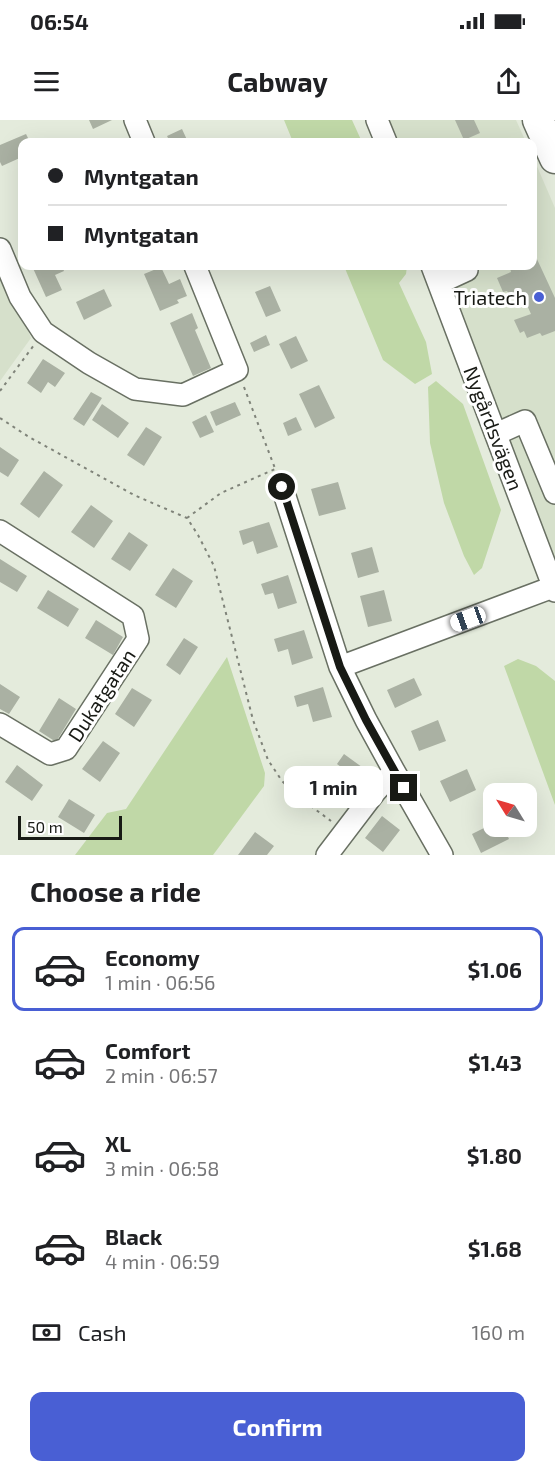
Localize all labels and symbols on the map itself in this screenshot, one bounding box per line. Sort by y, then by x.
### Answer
place label: Triatech [454,285,527,309]
marker: Triatech [532,290,546,304]
street label: Nygårdsvägen [459,363,529,493]
route start [268,473,295,500]
car [448,604,488,634]
street label: Dukatgatan [62,644,140,746]
callout: 1 min [284,767,383,809]
route end [390,774,417,801]
north arrow [483,783,537,837]
scale bar [18,813,122,840]

